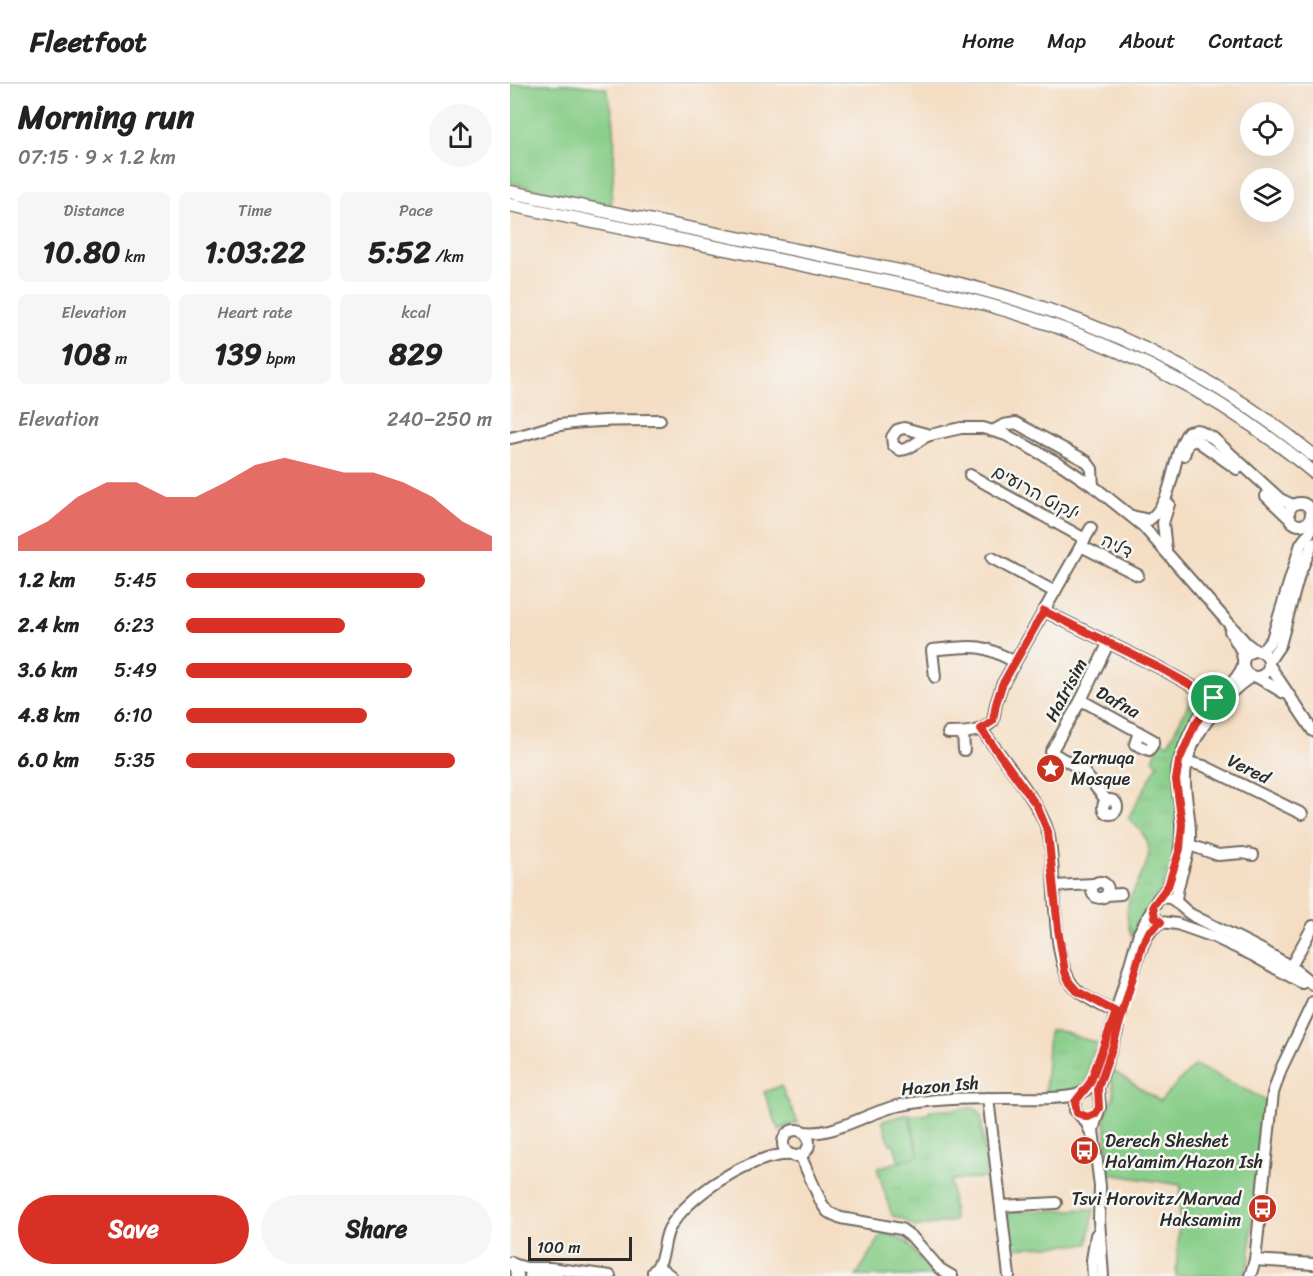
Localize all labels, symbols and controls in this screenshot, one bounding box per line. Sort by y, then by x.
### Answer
text: Fleetfoot [30,17,147,66]
text: Home [962,22,1014,60]
text: Map [1047,22,1086,60]
text: About [1119,22,1176,60]
text: Contact [1209,22,1283,60]
text: Morning run [18,88,194,146]
map controls [1240,102,1294,222]
button: locate [1240,102,1294,156]
button: share [429,104,492,167]
text: 07:15 · 9 × 1.2 km [18,140,176,175]
button: layers [1240,168,1294,222]
text: Distance [64,196,124,225]
text: Time [238,196,272,225]
text: Pace [399,196,433,225]
text: 10.80 [43,225,121,279]
text: 1:03:22 [204,225,306,279]
text: 5:52 [368,225,431,279]
text: km [121,242,145,271]
text: /km [431,242,464,271]
text: Elevation [62,298,126,327]
text: Heart rate [217,298,293,327]
text: kcal [401,298,431,327]
text: 108 [61,327,111,381]
text: 139 [214,327,262,381]
text: 829 [389,327,443,381]
text: m [111,344,127,373]
text: bpm [262,344,296,373]
text: Elevation [18,402,99,437]
text: 240–250 m [387,402,492,437]
street label: ילקוט הרועים [986,456,1086,530]
street label: דליה [1095,524,1139,568]
text: 1.2 km [18,563,75,598]
text: 5:45 [114,563,157,598]
text: 2.4 km [18,608,79,643]
text: 6:23 [114,608,154,643]
street label: HaIrisim [1036,652,1096,728]
text: 3.6 km [18,653,78,688]
text: 5:49 [114,653,157,688]
pin [1188,672,1239,723]
street label: Dafna [1090,677,1147,728]
icon: arrive [1197,681,1230,714]
text: 4.8 km [18,698,80,733]
text: 6:10 [114,698,153,733]
place label: Zarnuqa Mosque [1071,742,1134,795]
text: 6.0 km [18,743,79,778]
text: 5:35 [114,743,155,778]
street label: Vered [1222,745,1277,794]
place icon: Zarnuqa Mosque [1034,752,1066,784]
street label: Hazon Ish [900,1067,980,1105]
place label: Derech Sheshet HaYamim/Hazon Ish [1105,1125,1263,1178]
bus stop icon: Derech Sheshet HaYamim/Hazon Ish [1068,1135,1100,1167]
place label: Tsvi Horovitz/Marvad Haksamim [1071,1183,1243,1236]
bus stop icon: Tsvi Horovitz/Marvad Haksamim [1246,1193,1278,1225]
button: Save [18,1195,249,1264]
button: Share [261,1195,492,1264]
text: 100 m [537,1233,581,1262]
scale bar [528,1234,632,1262]

